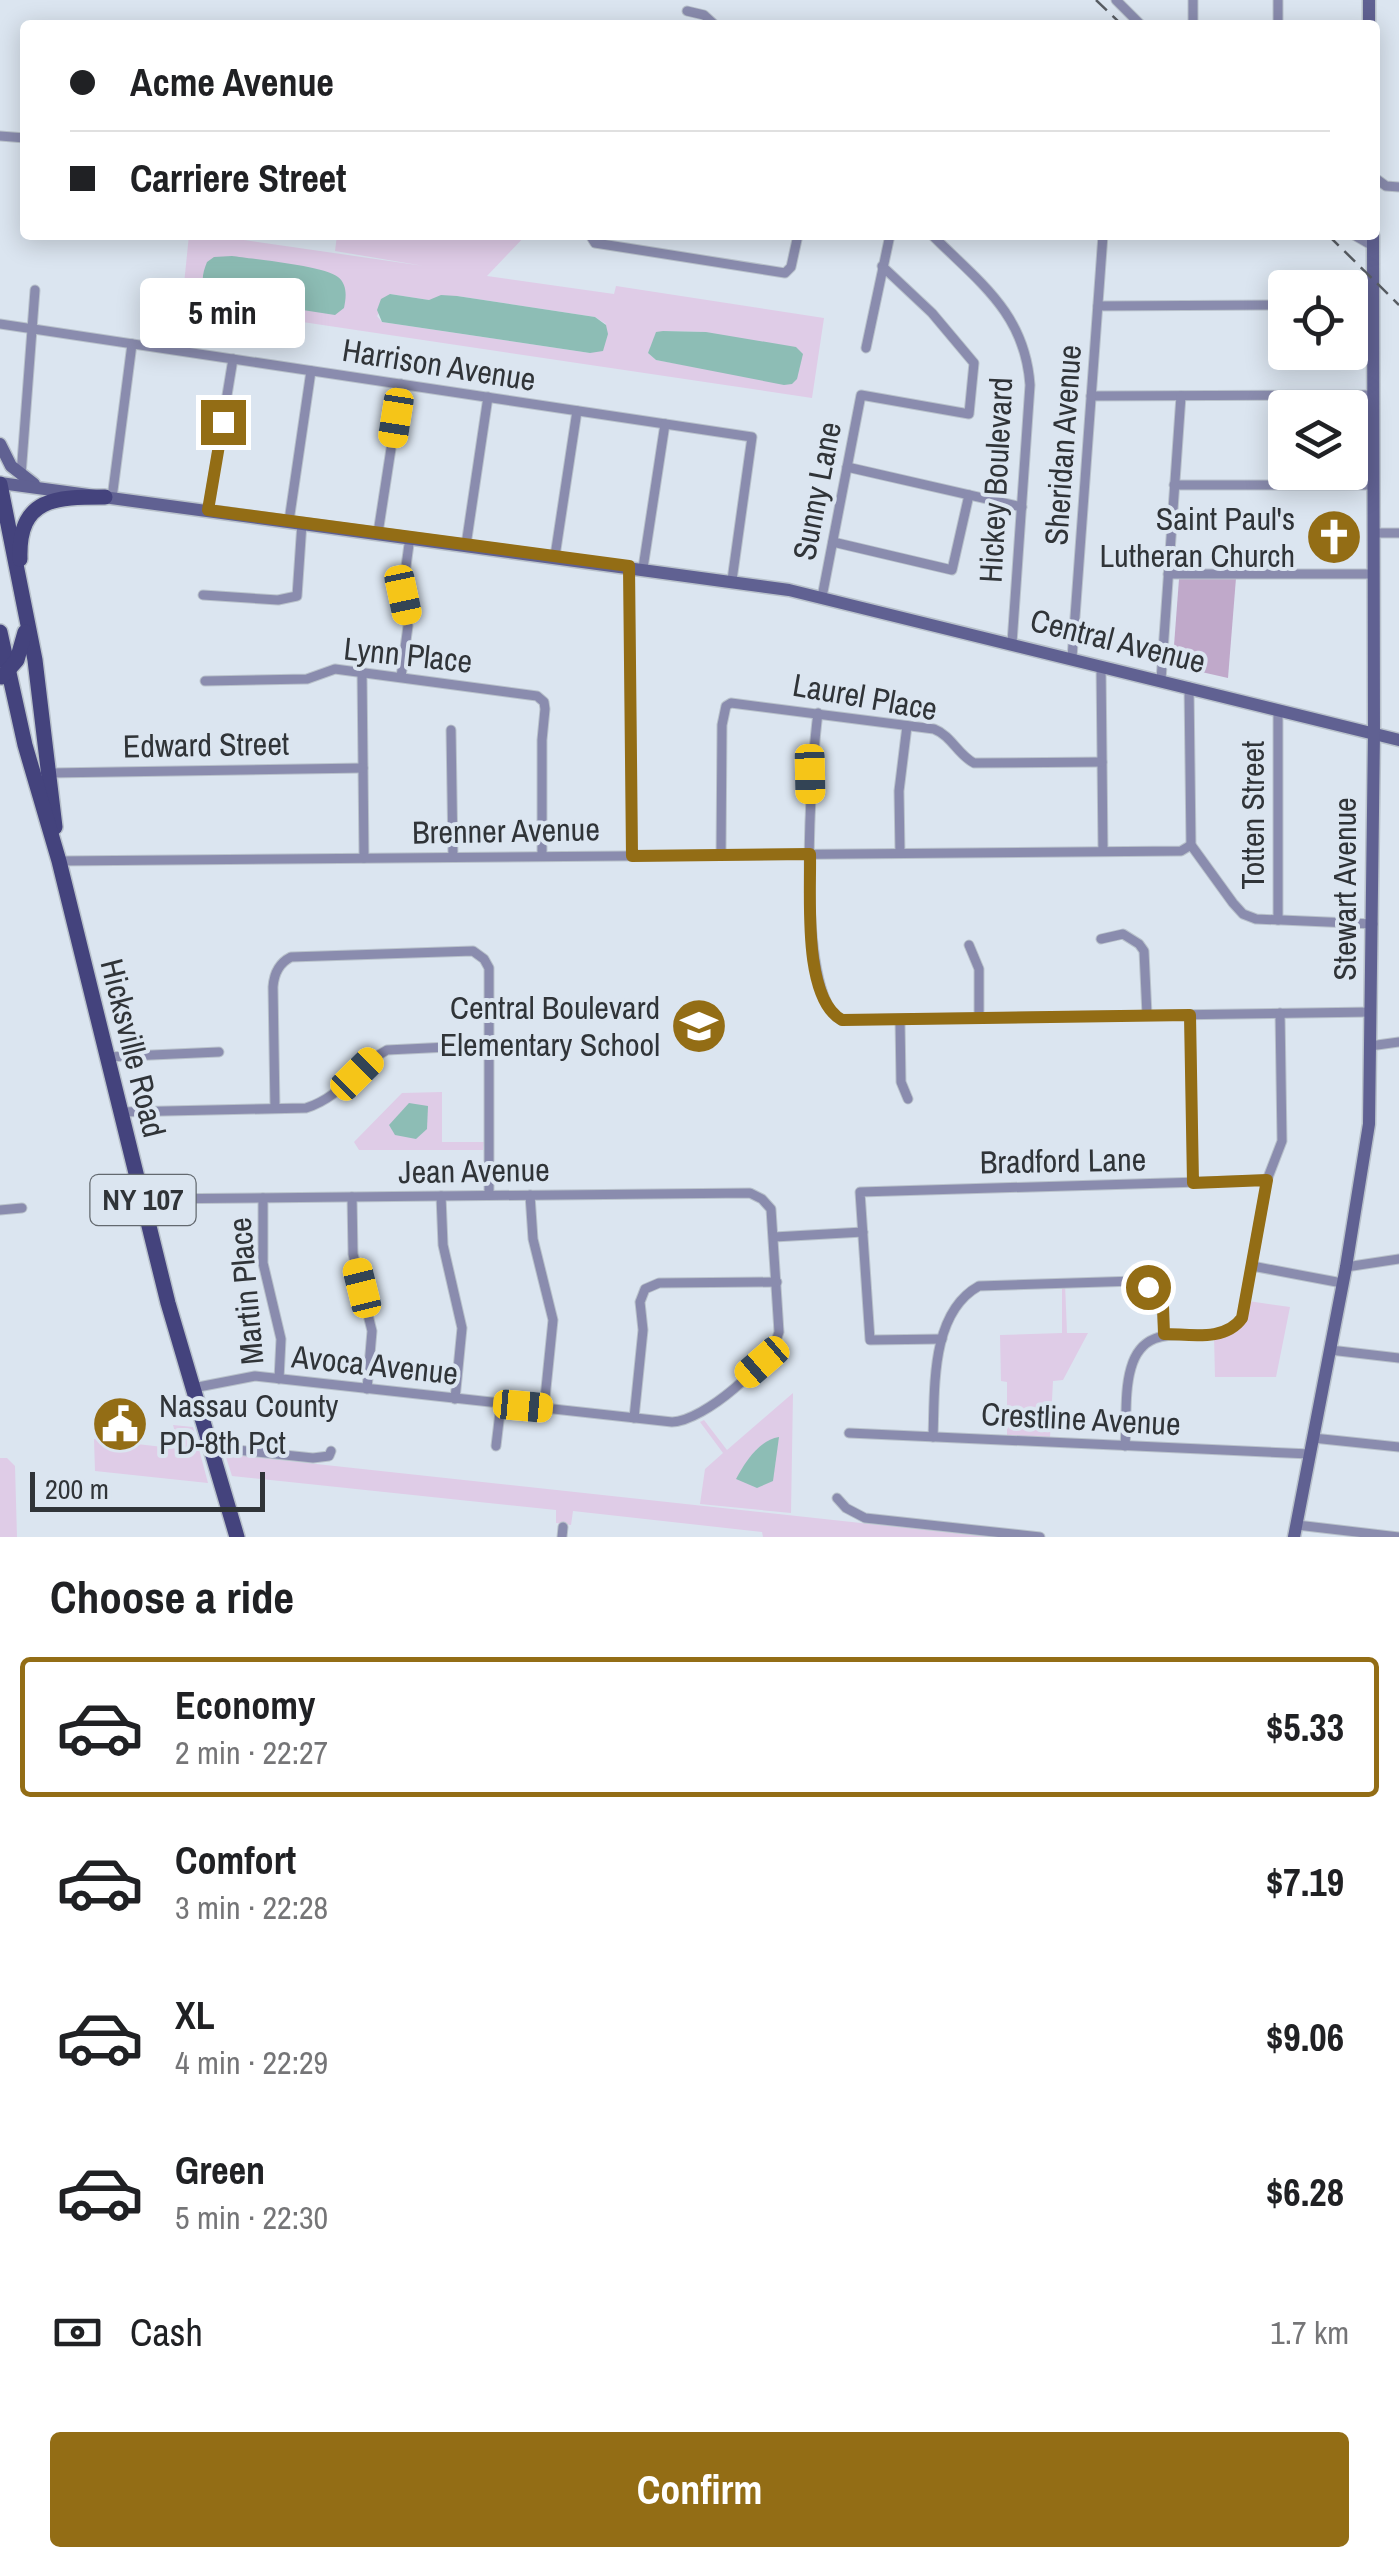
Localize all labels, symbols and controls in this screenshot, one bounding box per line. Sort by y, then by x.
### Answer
text: Acme Avenue [130,57,334,108]
text: Carriere Street [130,153,347,204]
map controls [1268,270,1368,490]
button: locate [1268,270,1368,370]
callout: 5 min [140,277,306,347]
text: 5 min [188,291,257,334]
street label: Harrison Avenue [339,328,539,401]
street label: Sheridan Avenue [1034,343,1091,547]
street label: Hickey Boulevard [969,376,1022,584]
car [376,386,416,450]
button: layers [1268,390,1368,490]
route end [201,400,246,445]
street label: Sunny Lane [782,418,851,564]
place label: Saint Paul's Lutheran Church [1100,497,1295,577]
church icon: Saint Paul's Lutheran Church [1304,507,1364,567]
car [382,563,424,627]
street label: Central Avenue [1026,598,1210,683]
street label: Lynn Place [342,626,474,683]
street label: Laurel Place [790,663,941,730]
street label: Edward Street [122,722,289,767]
street label: Totten Street [1231,741,1274,889]
car [794,744,826,804]
street label: Stewart Avenue [1323,797,1366,981]
street label: Brenner Avenue [412,807,600,854]
street label: Hicksville Road [91,954,176,1142]
place label: Central Boulevard Elementary School [440,986,660,1066]
school or university icon: Central Boulevard Elementary School [669,996,729,1056]
car [325,1042,389,1106]
street label: Bradford Lane [979,1138,1147,1183]
street label: Jean Avenue [398,1148,550,1193]
road number: NY 107 [90,1175,196,1225]
street label: Martin Place [218,1216,273,1366]
car [340,1255,384,1321]
route start [1126,1265,1171,1310]
car [730,1331,794,1393]
street label: Avoca Avenue [289,1334,460,1395]
place label: Nassau County PD-8th Pct [159,1384,338,1464]
car [492,1388,554,1424]
street label: Crestline Avenue [980,1392,1182,1445]
public building icon: Nassau County PD-8th Pct [90,1394,150,1454]
scale bar [30,1467,265,1512]
text: 200 m [45,1470,109,1508]
text: Choose a ride [50,1566,294,1627]
text: Economy [175,1680,315,1731]
icon: car [55,1682,145,1772]
text: $5.33 [1266,1702,1344,1753]
text: 2 min · 22:27 [175,1731,328,1774]
text: Comfort [175,1835,296,1886]
icon: car [55,1837,145,1927]
text: $7.19 [1266,1857,1344,1908]
text: 3 min · 22:28 [175,1886,328,1929]
text: XL [175,1990,215,2041]
icon: car [55,1992,145,2082]
text: $9.06 [1266,2012,1344,2063]
text: 4 min · 22:29 [175,2041,328,2084]
text: Green [175,2145,265,2196]
icon: car [55,2147,145,2237]
text: $6.28 [1266,2167,1344,2218]
text: 5 min · 22:30 [175,2196,328,2239]
icon: cash [50,2305,105,2360]
text: Cash [130,2307,203,2358]
text: 1.7 km [1270,2311,1349,2354]
button: Confirm [50,2432,1349,2547]

